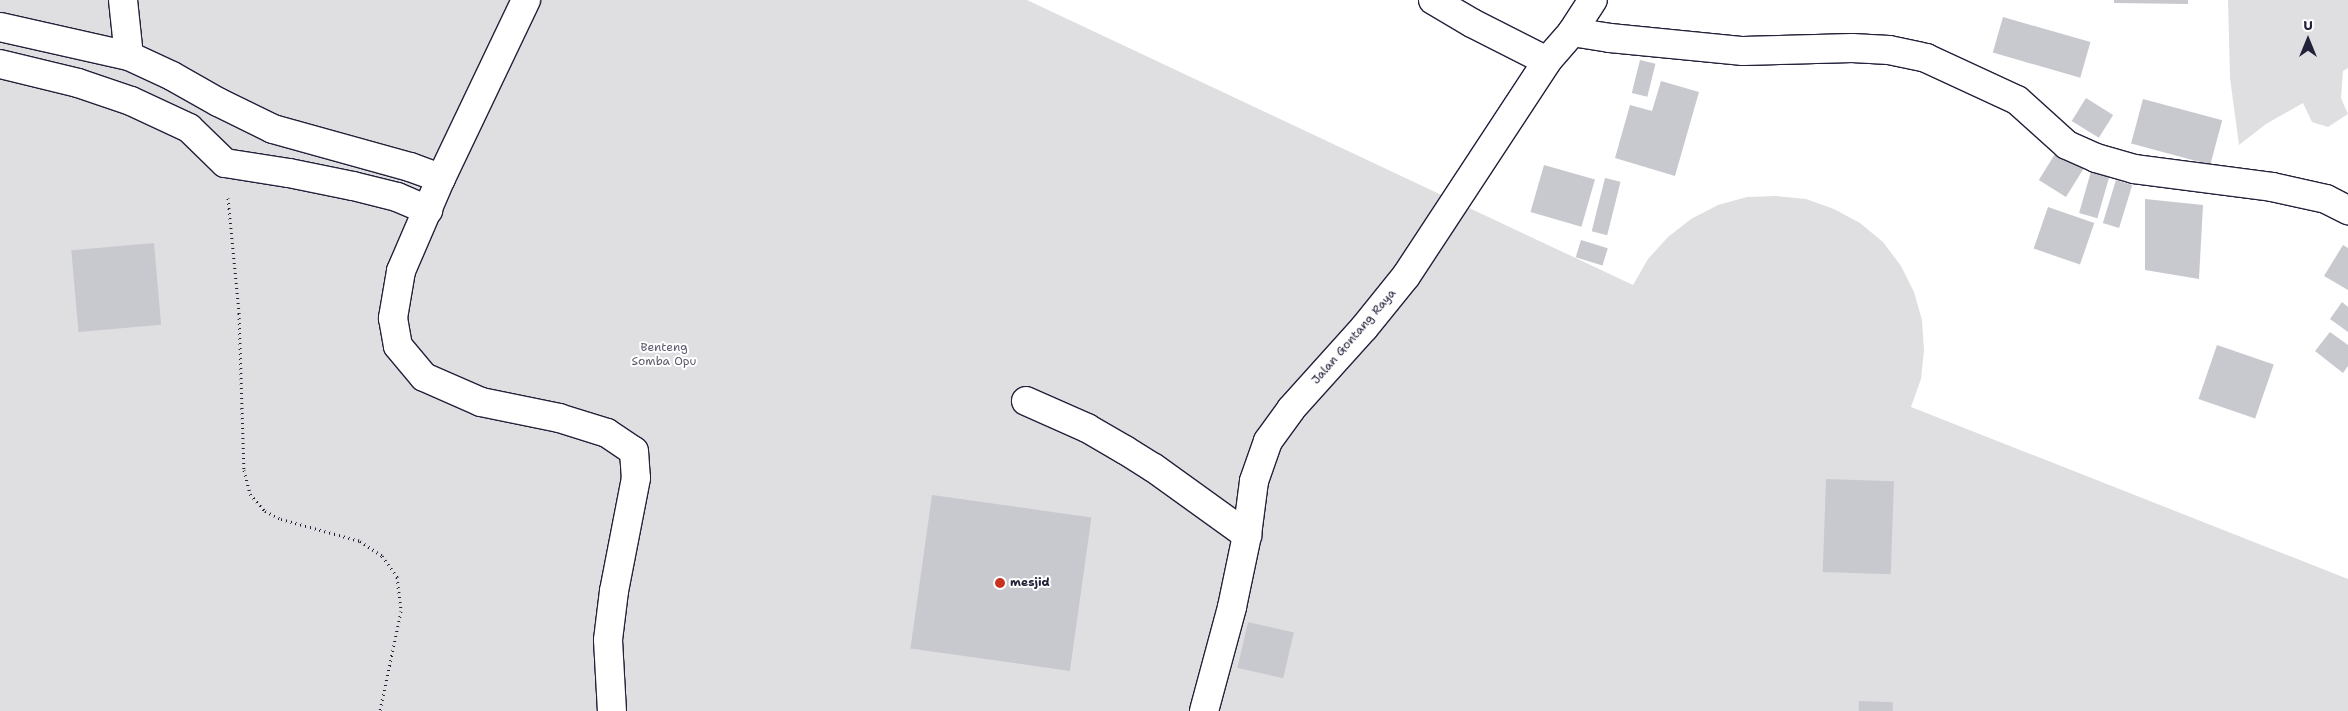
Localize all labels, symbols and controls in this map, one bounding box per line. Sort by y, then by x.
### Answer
north arrow [2283,15,2333,65]
text: U [2303,16,2313,34]
street label: Jalan Gontang Raya [1309,287,1399,387]
park label: Benteng Somba Opu [632,341,696,369]
place label: mesjid [1010,576,1050,590]
marker: mesjid [994,577,1006,589]

